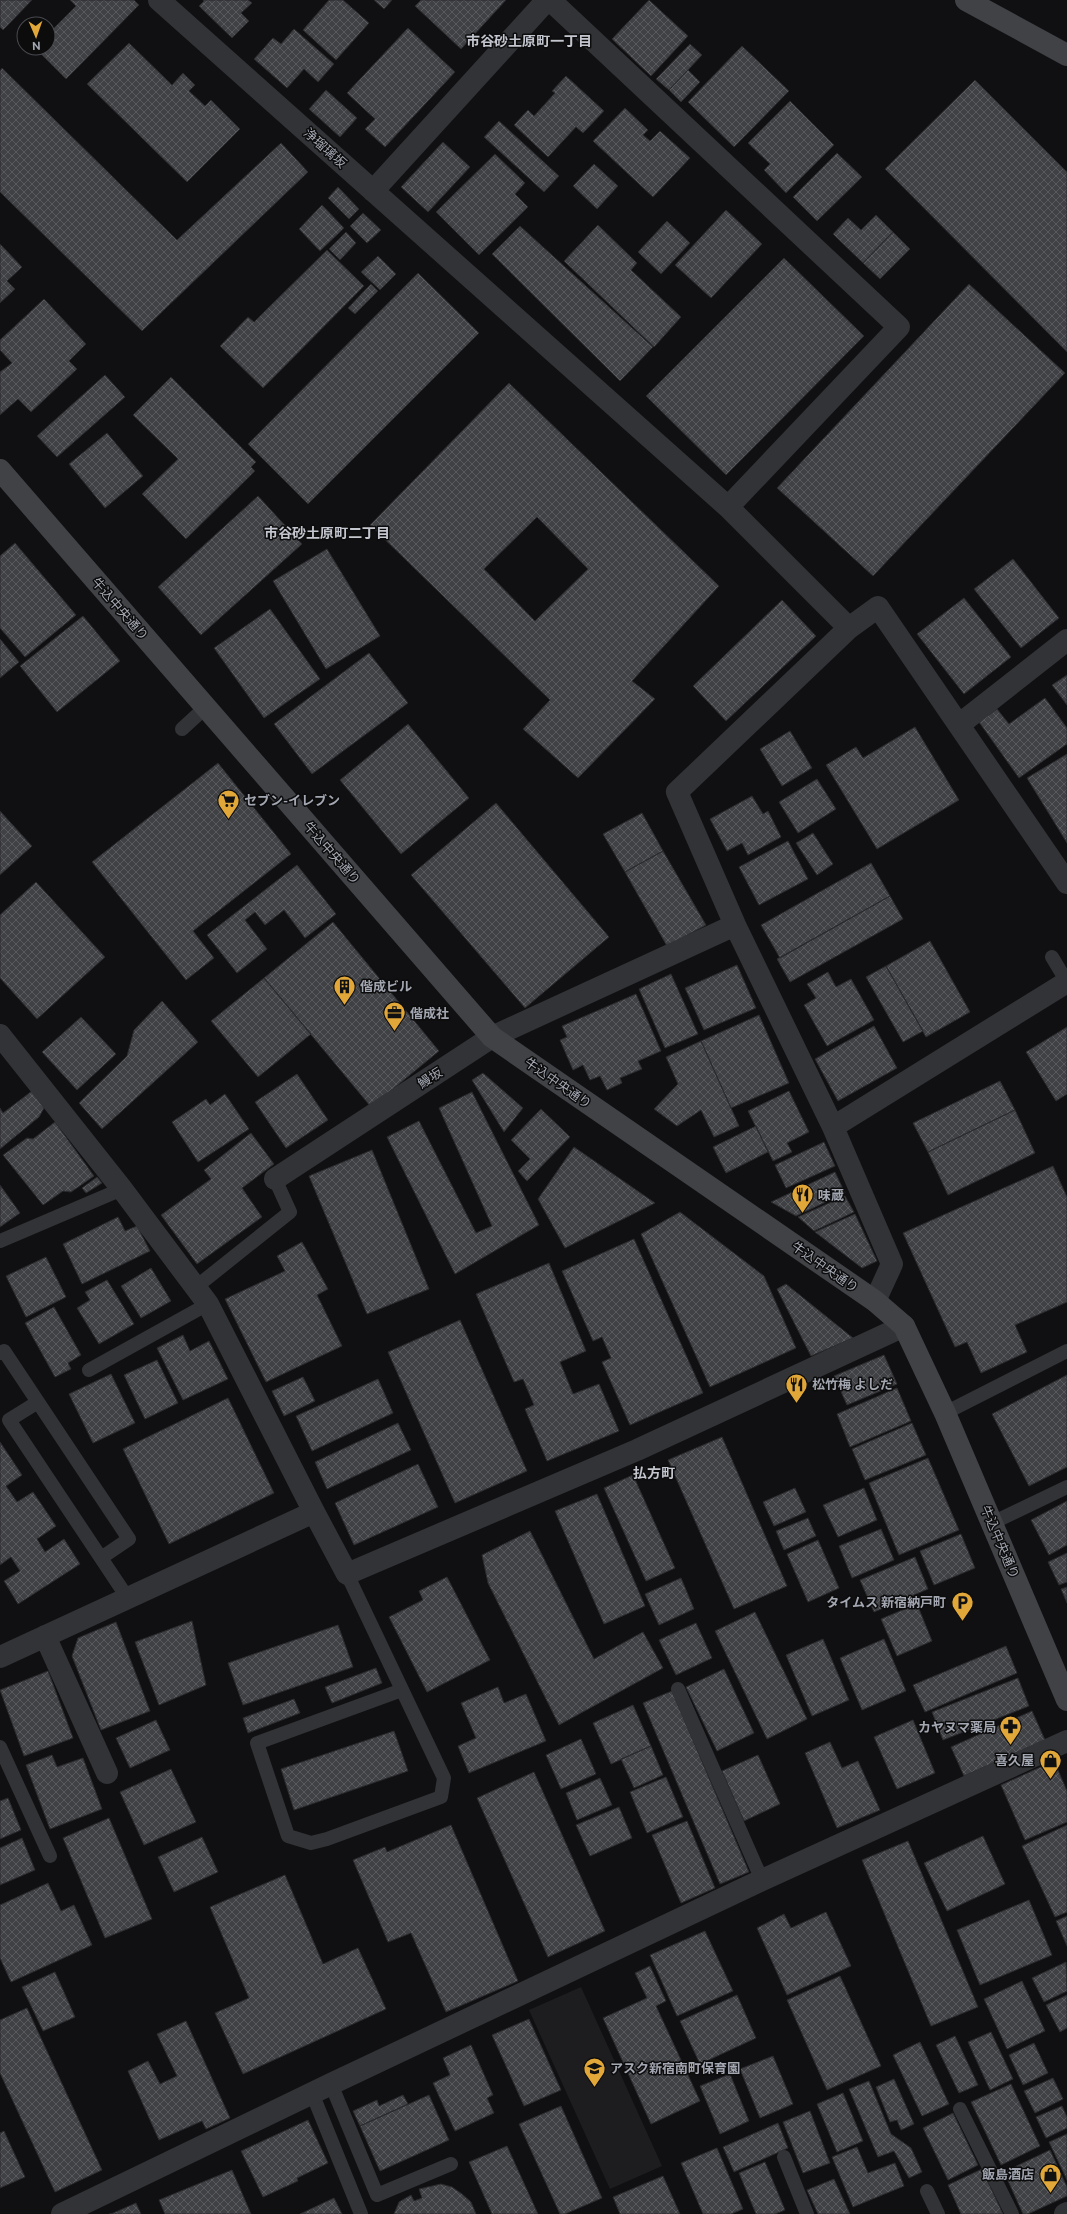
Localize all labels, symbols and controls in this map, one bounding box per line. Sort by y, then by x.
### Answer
north arrow [16,16,56,56]
district label: 市谷砂土原町一丁目 [466,33,592,49]
text: N [32,40,41,52]
street label: 浄瑠璃坂 [301,125,349,171]
district label: 市谷砂土原町二丁目 [264,525,390,541]
street label: 牛込中央通り [89,575,151,643]
supermarket icon: セブン-イレブン [215,787,241,820]
place label: セブン-イレブン [244,793,340,808]
street label: 牛込中央通り [301,819,363,887]
building icon: 偕成ビル [331,973,357,1006]
place label: 偕成ビル [360,979,412,994]
office icon: 偕成社 [381,1000,407,1033]
place label: 偕成社 [410,1006,449,1021]
street label: 牛込中央通り [522,1054,594,1112]
street label: 鰻坂 [415,1065,445,1091]
restaurant icon: 味蔵 [789,1182,815,1215]
place label: 味蔵 [818,1188,844,1203]
street label: 牛込中央通り [789,1238,861,1296]
restaurant icon: 松竹梅 よしだ [783,1371,809,1404]
place label: 松竹梅 よしだ [812,1377,893,1392]
district label: 払方町 [633,1465,675,1481]
street label: 牛込中央通り [978,1503,1022,1581]
parking icon: タイムス 新宿納戸町 [949,1589,975,1622]
place label: タイムス 新宿納戸町 [826,1595,946,1610]
pharmacy icon: カヤヌマ薬局 [998,1714,1024,1747]
place label: カヤヌマ薬局 [918,1720,996,1735]
shop icon: 喜久屋 [1037,1747,1063,1780]
place label: 喜久屋 [995,1753,1034,1768]
school or university icon: アスク新宿南町保育園 [582,2055,608,2088]
place label: アスク新宿南町保育園 [610,2061,740,2076]
shop icon: 飯島酒店 [1037,2161,1063,2194]
place label: 飯島酒店 [982,2167,1034,2182]

